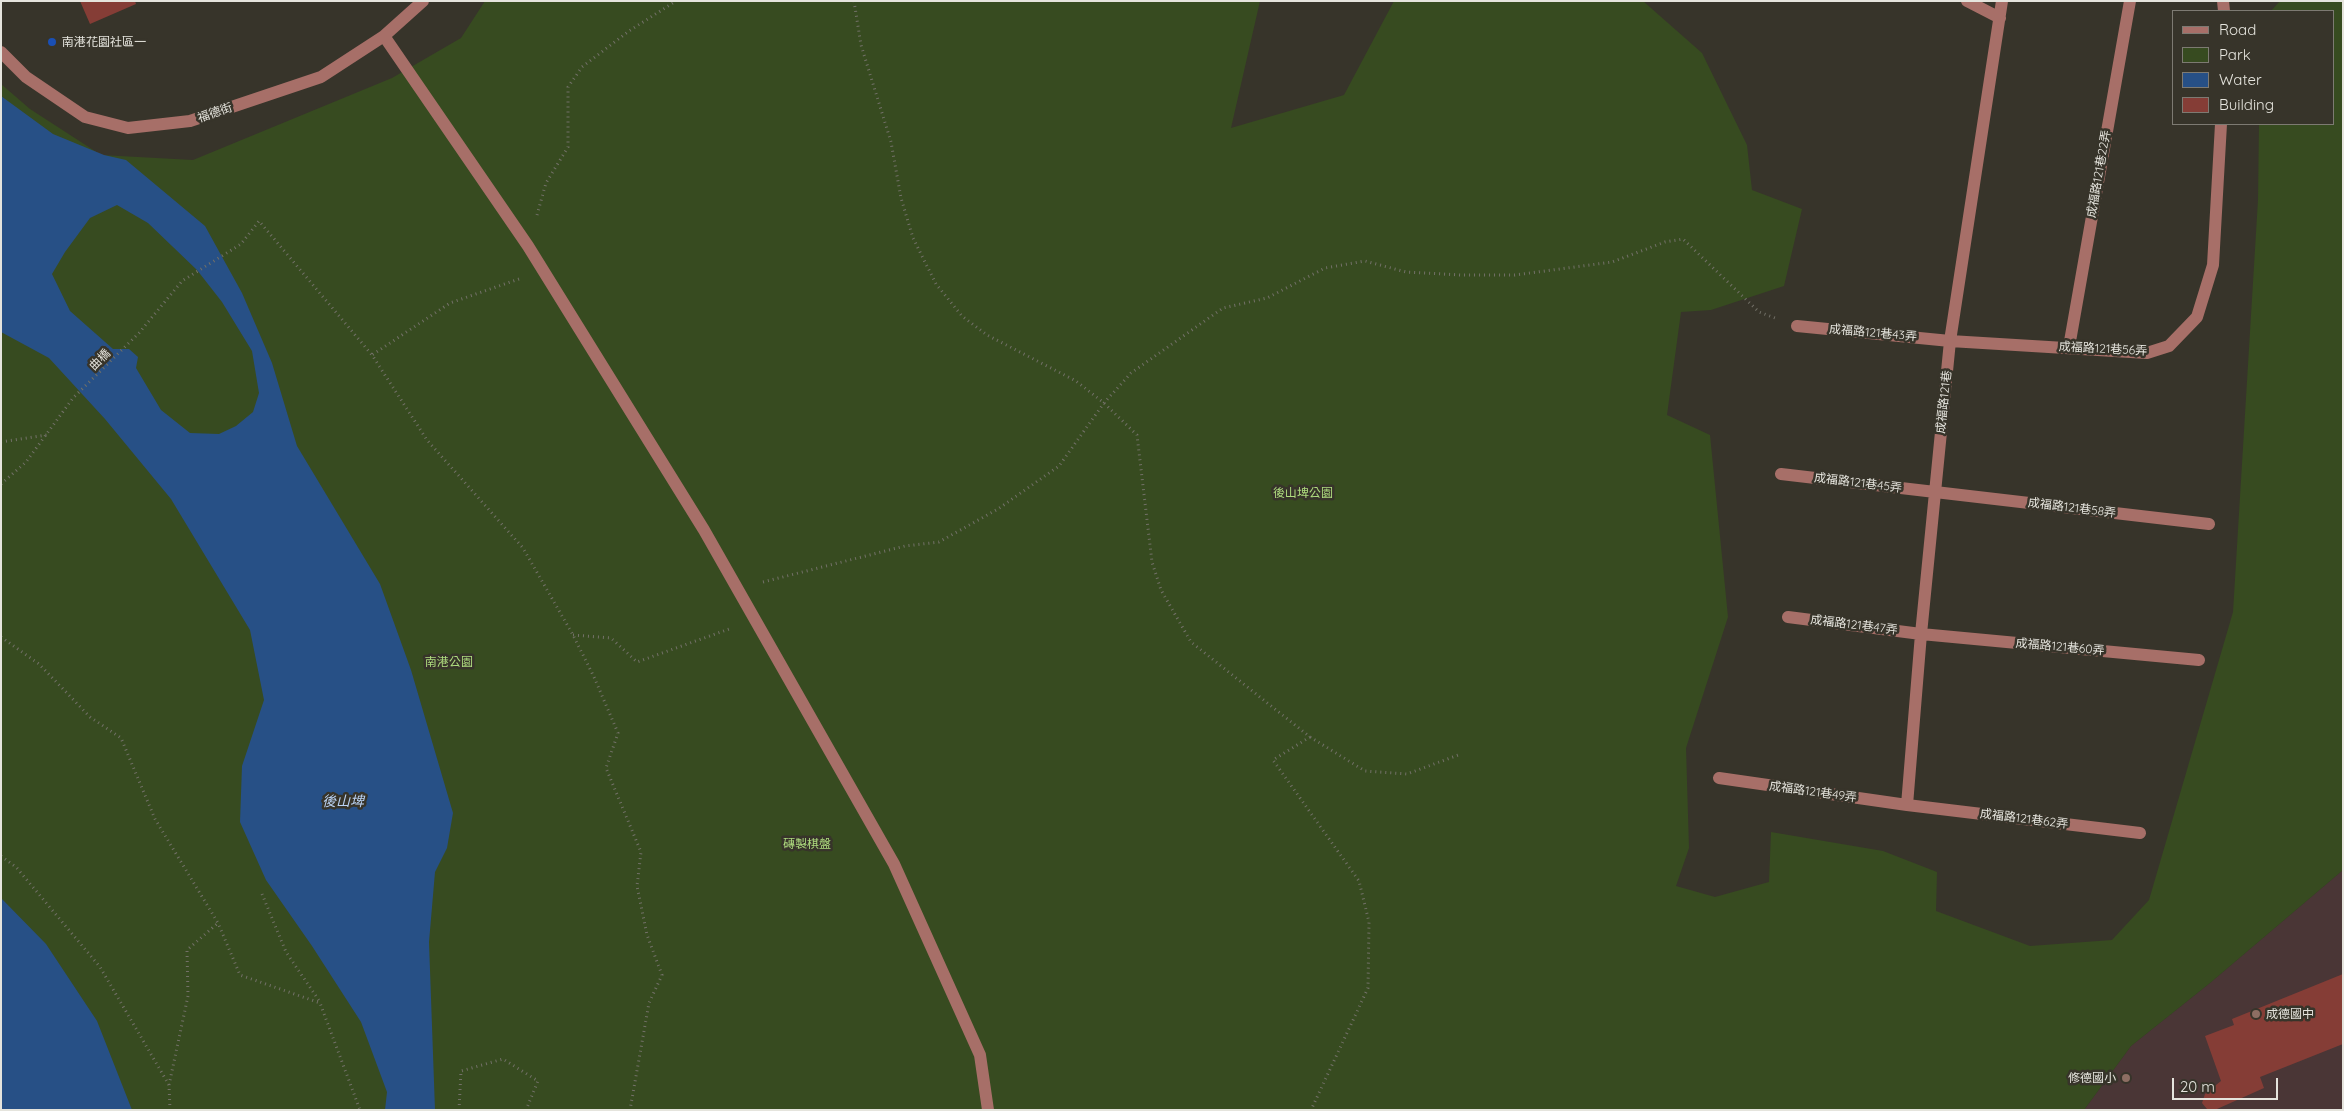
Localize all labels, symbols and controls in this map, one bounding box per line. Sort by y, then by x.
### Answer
legend [2172,10,2334,125]
text: Road [2219,20,2256,39]
place label: 南港花園社區一 [62,35,146,49]
marker: 南港花園社區一 [46,36,58,48]
text: Park [2219,45,2251,64]
text: Water [2219,70,2262,89]
text: Building [2219,95,2274,114]
street label: 福德街 [196,100,234,126]
street label: 成福路121巷22弄 [2084,129,2114,219]
street label: 成福路121巷43弄 [1828,322,1918,344]
street label: 成福路121巷56弄 [2058,339,2148,359]
street label: 曲橋 [86,346,114,374]
street label: 成福路121巷 [1934,370,1954,434]
street label: 成福路121巷45弄 [1813,470,1903,496]
park label: 後山埤公園 [1273,486,1333,500]
street label: 成福路121巷58弄 [2027,495,2117,521]
street label: 成福路121巷47弄 [1810,613,1898,637]
street label: 成福路121巷60弄 [2015,636,2105,658]
park label: 南港公園 [425,655,473,669]
street label: 成福路121巷49弄 [1768,779,1858,805]
water label: 後山埤 [322,794,364,810]
street label: 成福路121巷62弄 [1979,806,2069,832]
park label: 磚製棋盤 [783,837,831,851]
place label: 成德國中 [2266,1007,2314,1021]
marker: 成德國中 [2250,1008,2262,1020]
scale bar [2174,1068,2280,1100]
place label: 修德國小 [2068,1071,2116,1085]
marker: 修德國小 [2120,1072,2132,1084]
text: 20 m [2180,1077,2215,1096]

